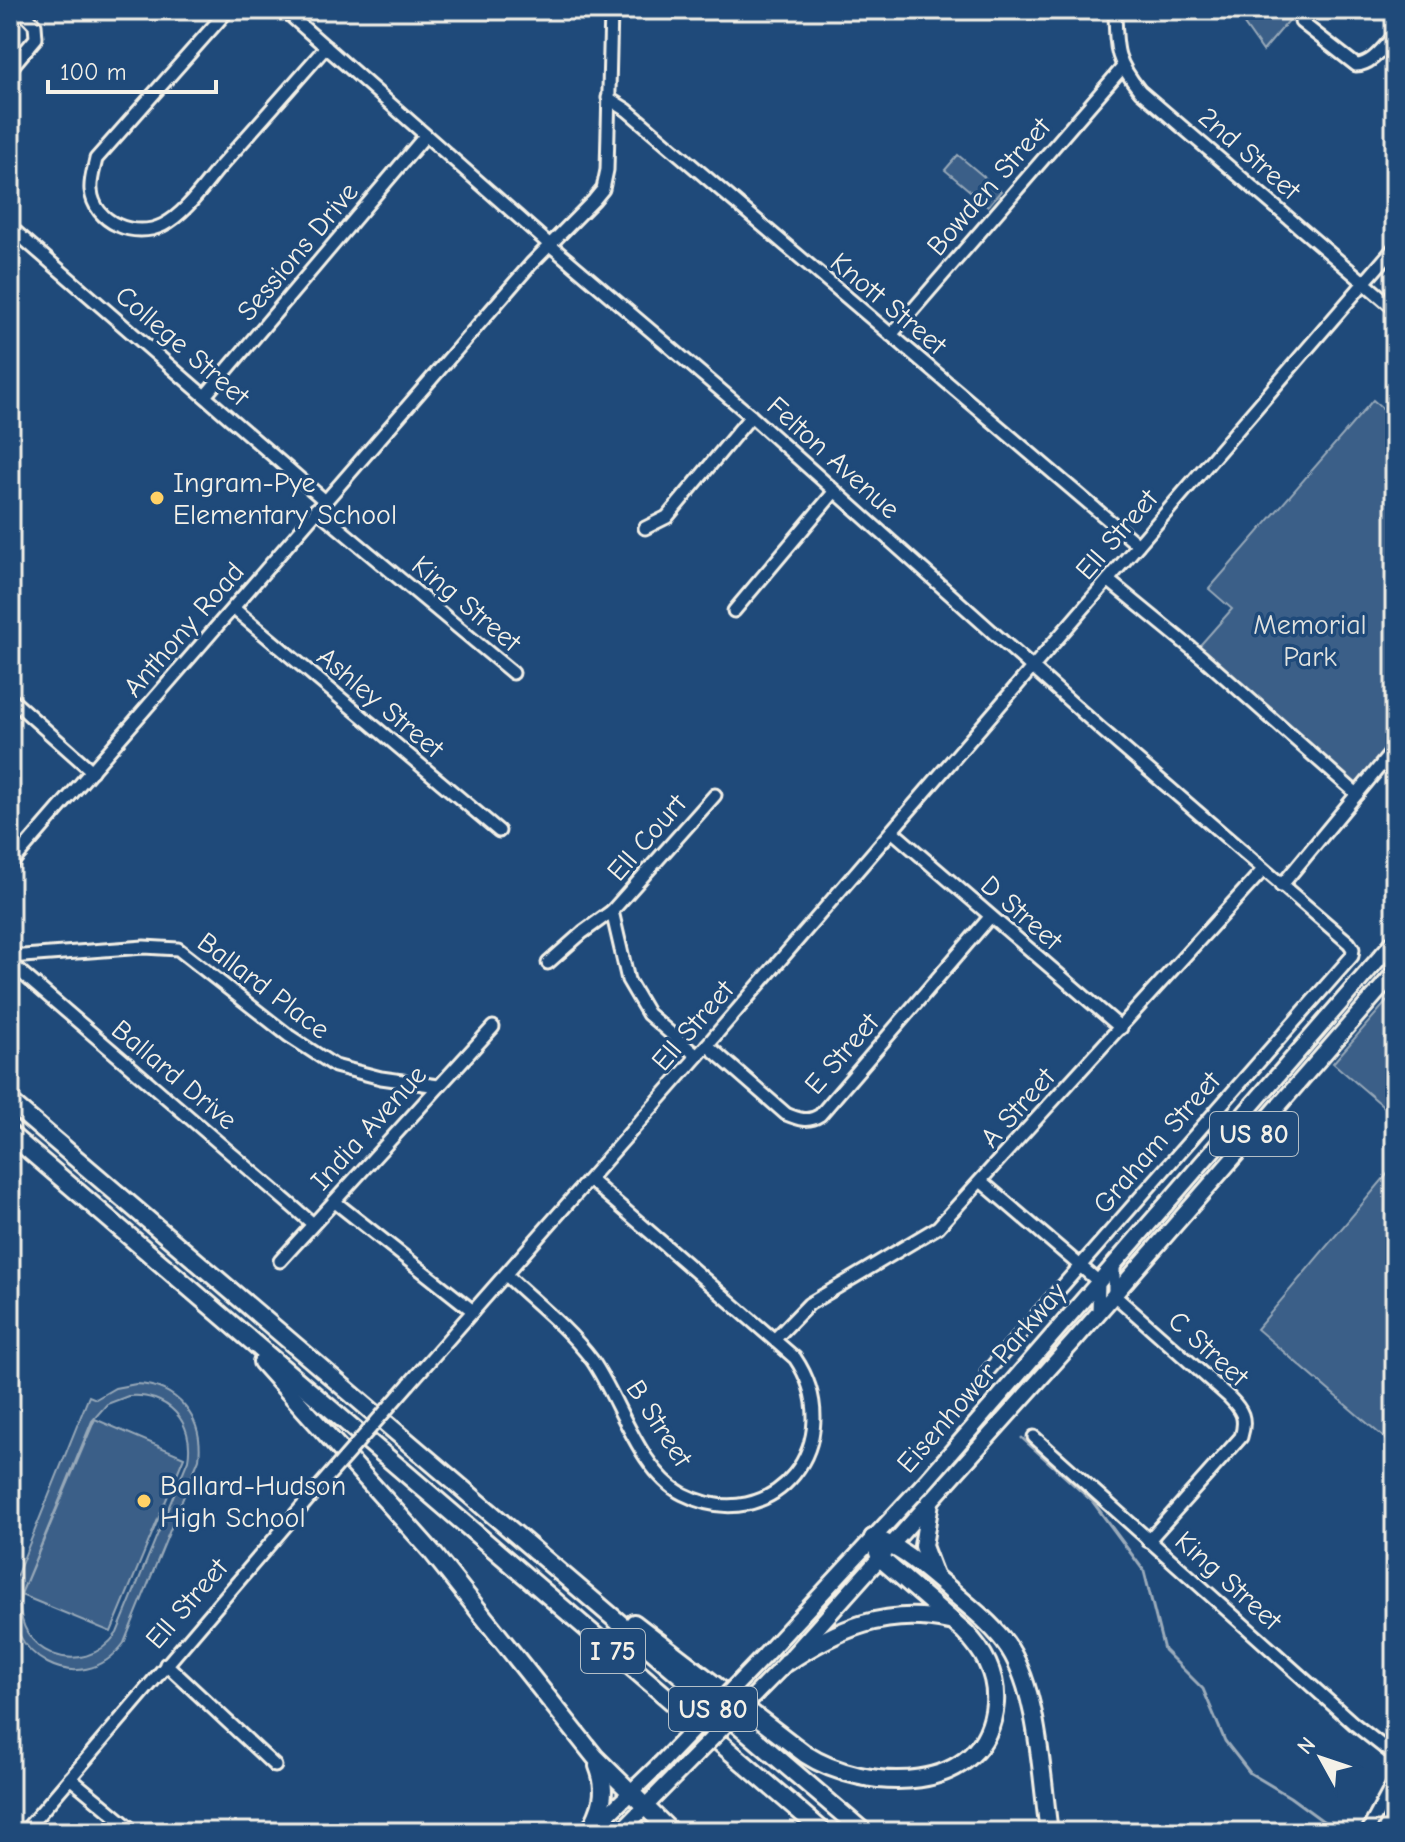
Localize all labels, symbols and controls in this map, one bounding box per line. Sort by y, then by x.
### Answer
scale bar [48,44,216,94]
text: 100 m [60,58,127,86]
street label: 2nd Street [1192,101,1308,207]
street label: Bowden Street [920,111,1058,262]
street label: Sessions Drive [231,176,365,327]
street label: Knott Street [824,246,953,362]
street label: College Street [109,279,256,413]
street label: Felton Avenue [761,390,906,525]
place label: Ingram-Pye Elementary School [173,467,397,531]
street label: Ell Street [1069,482,1165,586]
marker: Ingram-Pye Elementary School [148,489,166,507]
street label: King Street [406,549,528,659]
street label: Anthony Road [117,556,251,703]
park label: Memorial Park [1253,609,1367,673]
street label: Ashley Street [311,641,451,765]
street label: Ell Court [601,787,694,887]
street label: D Street [974,869,1069,957]
street label: Ballard Place [191,926,336,1046]
street label: Ell Street [645,973,741,1077]
street label: E Street [798,1006,886,1101]
street label: Ballard Drive [105,1013,243,1136]
street label: India Avenue [304,1059,433,1197]
street label: A Street [974,1061,1062,1154]
street label: Graham Street [1087,1065,1228,1220]
road number: US 80 [1210,1112,1298,1156]
street label: Eisenhower Parkway [890,1276,1073,1479]
street label: C Street [1162,1305,1256,1394]
street label: B Street [619,1374,699,1474]
place label: Ballard-Hudson High School [160,1470,346,1534]
marker: Ballard-Hudson High School [135,1492,153,1510]
street label: King Street [1169,1525,1289,1637]
street label: Ell Street [139,1551,235,1655]
road number: I 75 [581,1629,645,1673]
road number: US 80 [669,1687,757,1731]
north arrow [1281,1718,1361,1798]
text: N [1292,1732,1321,1760]

